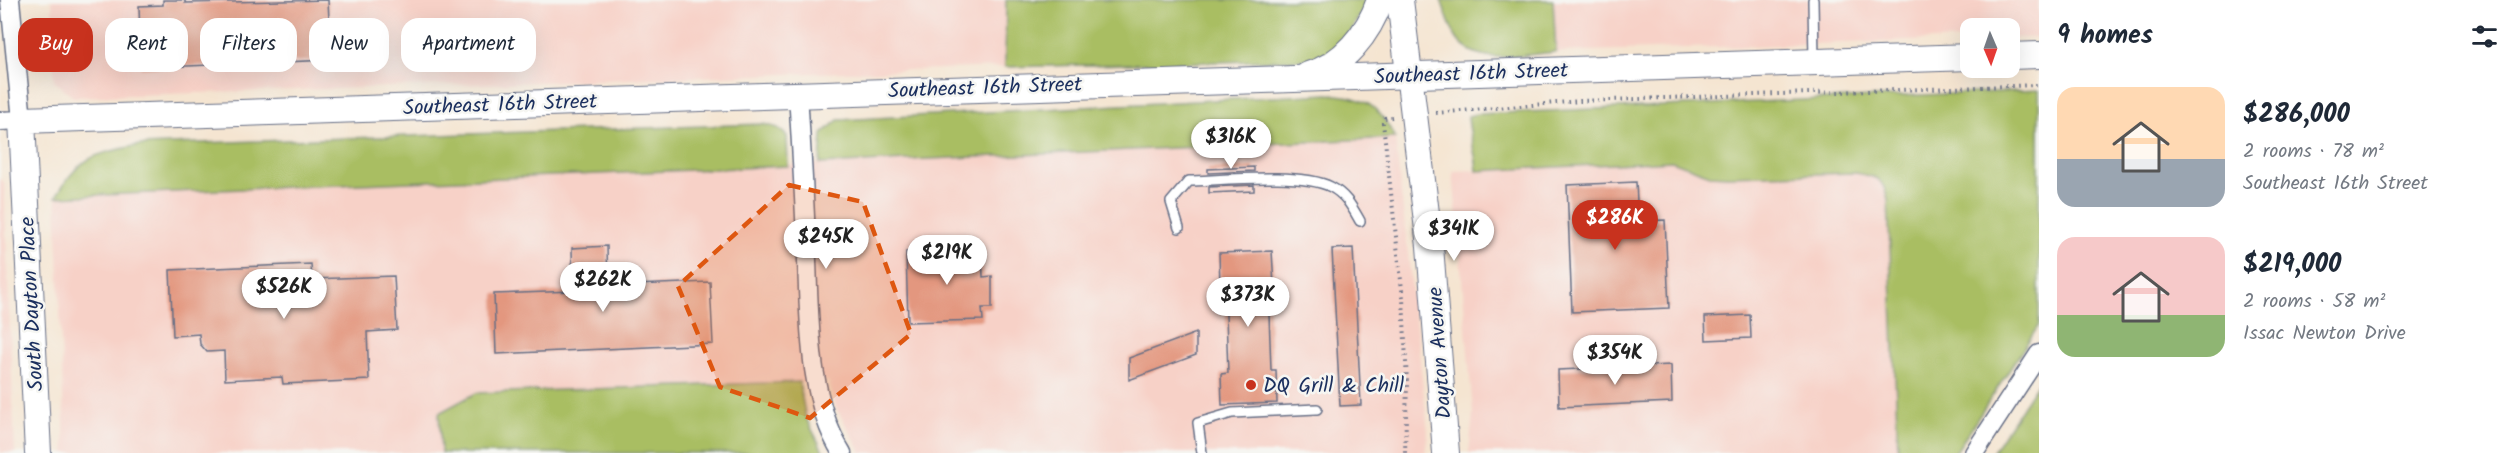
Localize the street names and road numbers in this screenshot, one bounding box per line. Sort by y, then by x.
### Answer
street label: Southeast 16th Street [1373,55,1570,94]
street label: Southeast 16th Street [887,69,1084,108]
street label: Southeast 16th Street [402,86,599,125]
street label: South Dayton Place [11,216,54,392]
street label: Dayton Avenue [1419,285,1462,420]

